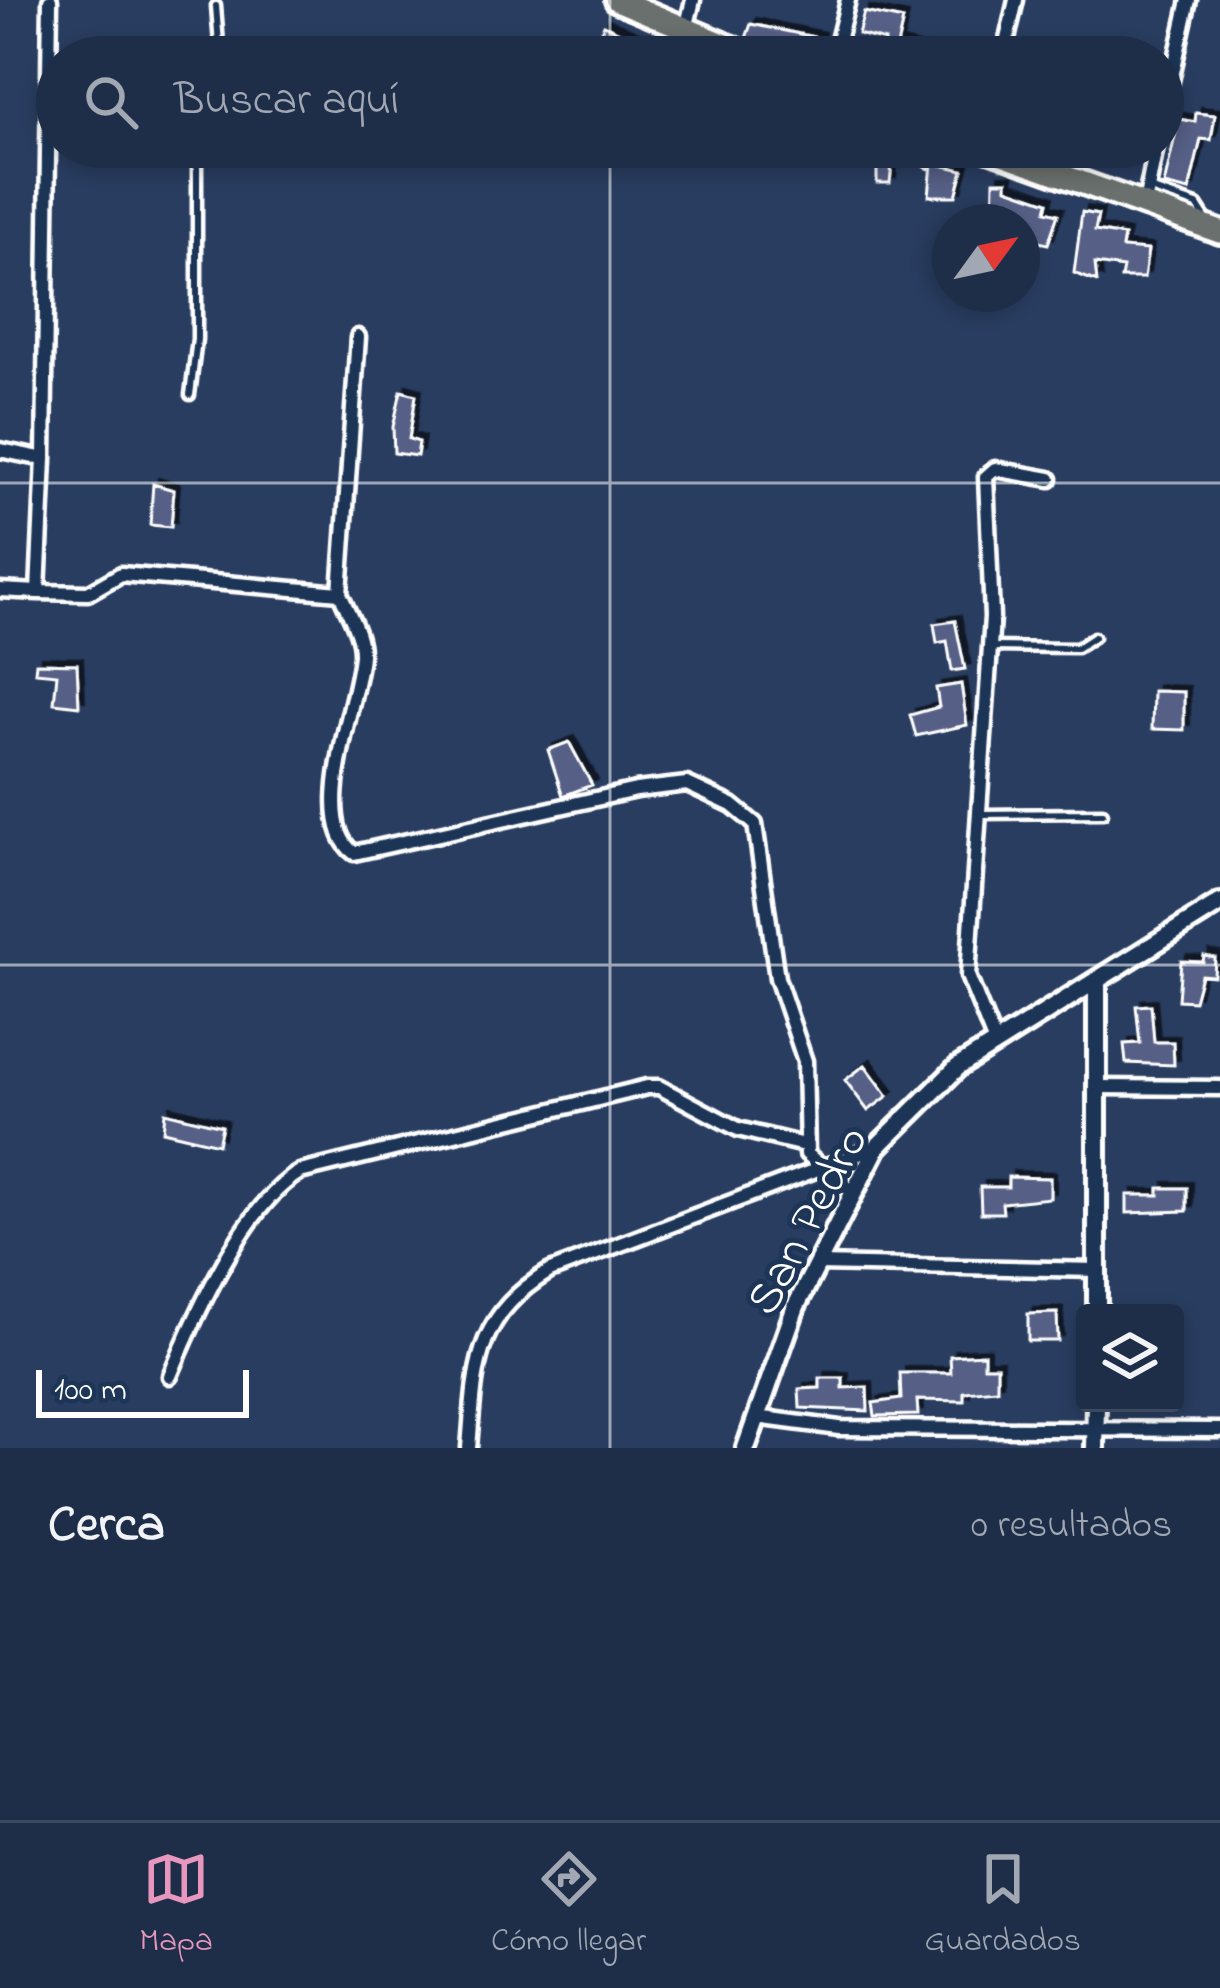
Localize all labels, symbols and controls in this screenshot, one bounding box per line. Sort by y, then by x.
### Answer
search box [36,36,1184,168]
icon: search [78,69,144,135]
text: Buscar aquí [174,69,399,135]
north arrow [932,204,1040,312]
street label: San Pedro [730,1114,889,1329]
map controls [1076,1304,1184,1412]
button: layers [1076,1304,1184,1412]
scale bar [36,1364,249,1417]
text: 100 m [54,1367,127,1415]
text: Cerca [48,1489,165,1564]
text: 0 resultados [971,1498,1172,1555]
tab: Mapa [139,1846,213,1966]
tab: Cómo llegar [491,1846,646,1966]
tab: Guardados [924,1846,1081,1966]

